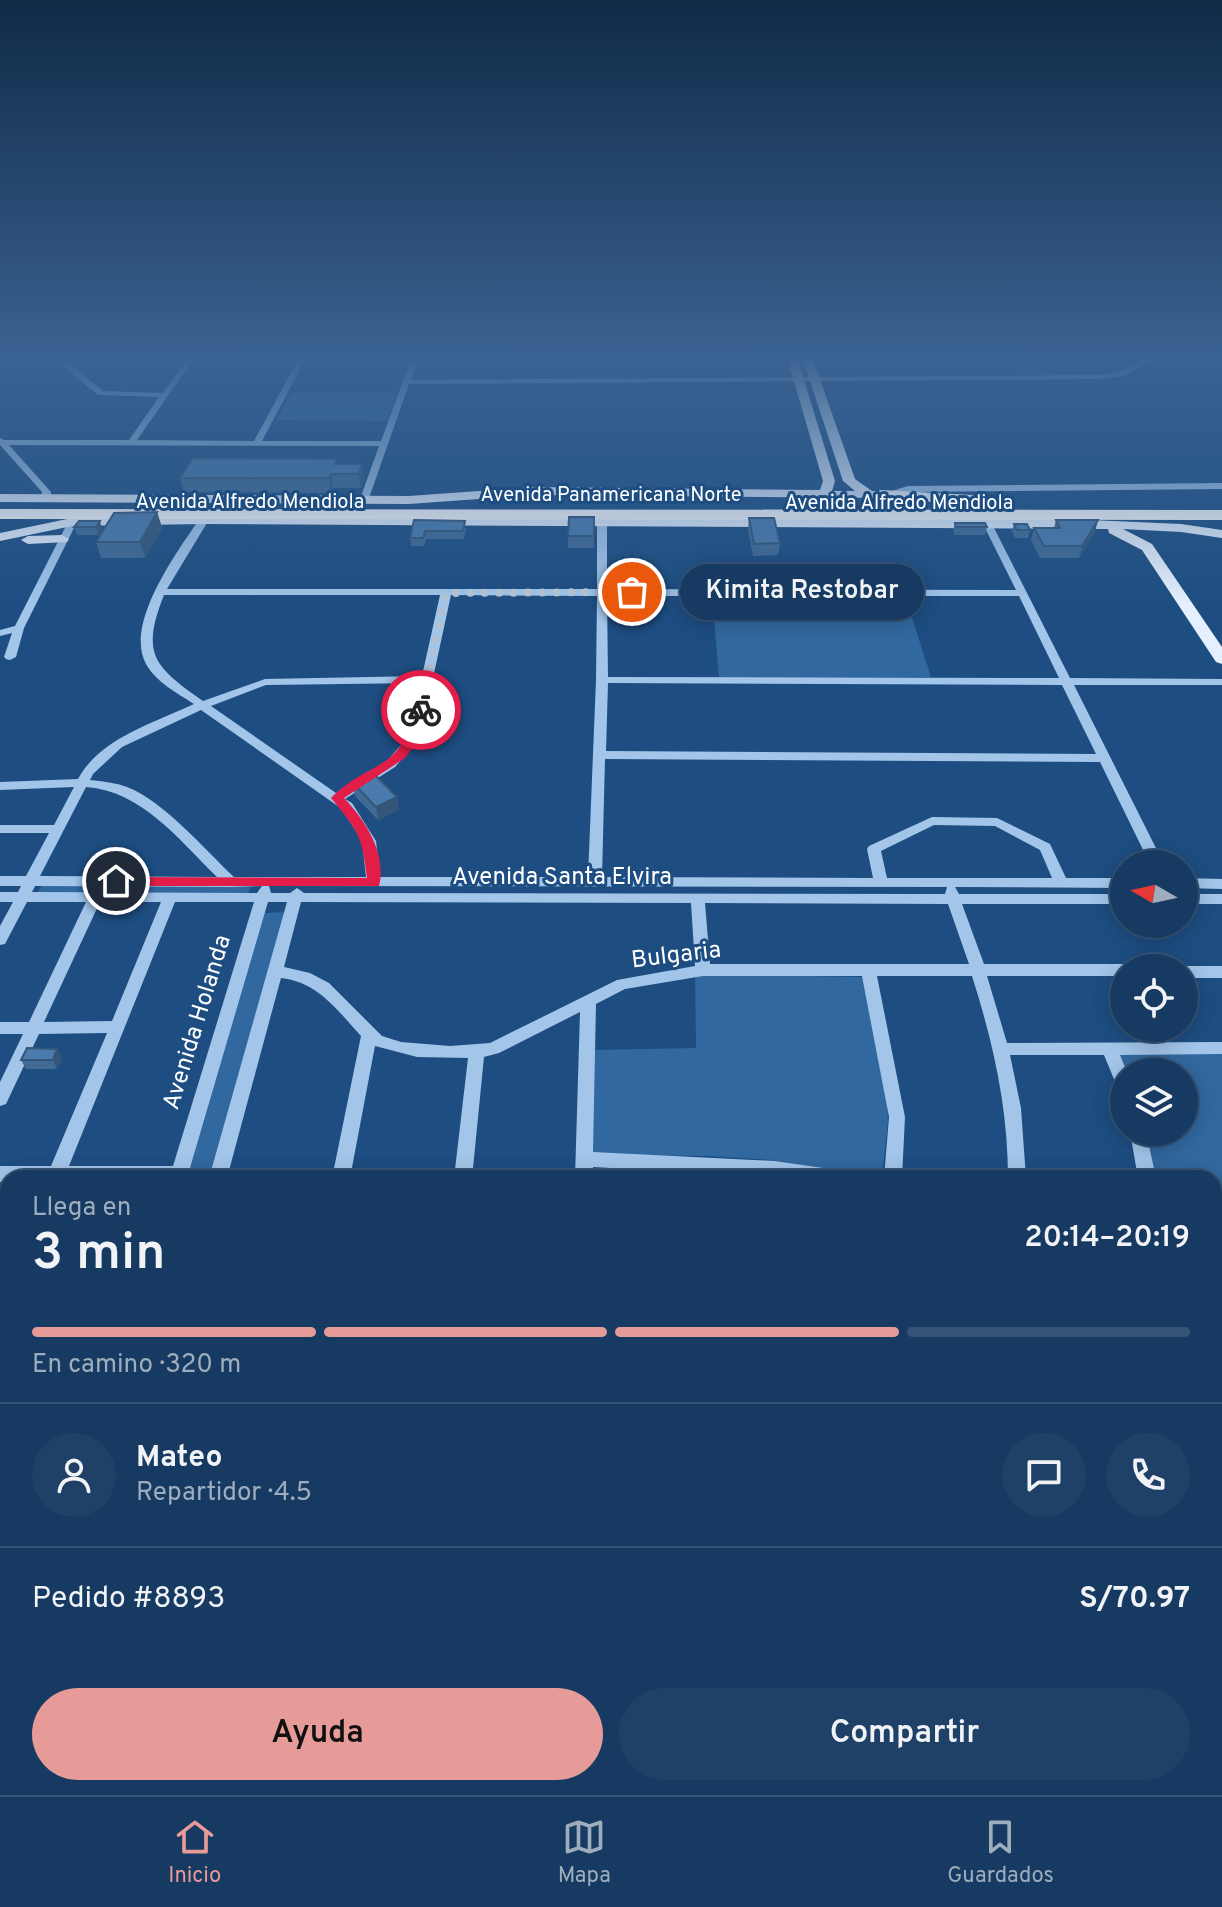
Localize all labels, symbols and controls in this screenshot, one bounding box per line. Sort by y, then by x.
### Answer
street label: Avenida Panamericana Norte [480,483,742,509]
street label: Avenida Alfredo Mendiola [136,490,364,516]
street label: Avenida Alfredo Mendiola [785,491,1013,517]
pin [598,558,666,626]
callout: Kimita Restobar [680,564,924,620]
icon: bag [610,570,654,614]
text: Kimita Restobar [705,575,899,608]
courier [381,670,461,750]
icon: bike [399,688,443,732]
pin [82,847,150,915]
north arrow [1110,850,1198,938]
map controls [1110,850,1198,1146]
icon: home [94,859,138,903]
street label: Avenida Santa Elvira [452,863,672,893]
street label: Avenida Holanda [157,932,239,1114]
street label: Bulgaria [630,936,723,976]
button: locate [1110,954,1198,1042]
button: layers [1110,1058,1198,1146]
text: Llega en [32,1192,131,1225]
text: 20:14–20:19 [1024,1220,1190,1257]
text: 3 min [32,1222,165,1288]
text: En camino · 320 m [32,1349,241,1382]
button: person [32,1433,116,1517]
button: chat [1002,1433,1086,1517]
button: phone [1106,1433,1190,1517]
text: Mateo [136,1440,222,1477]
text: Repartidor · 4.5 [136,1477,312,1510]
text: Pedido #8893 [32,1581,225,1618]
text: S/70.97 [1079,1581,1190,1618]
button: Ayuda [32,1688,603,1780]
button: Compartir [619,1688,1190,1780]
tab: Inicio [168,1815,221,1890]
tab: Mapa [558,1815,611,1890]
tab: Guardados [947,1815,1054,1890]

